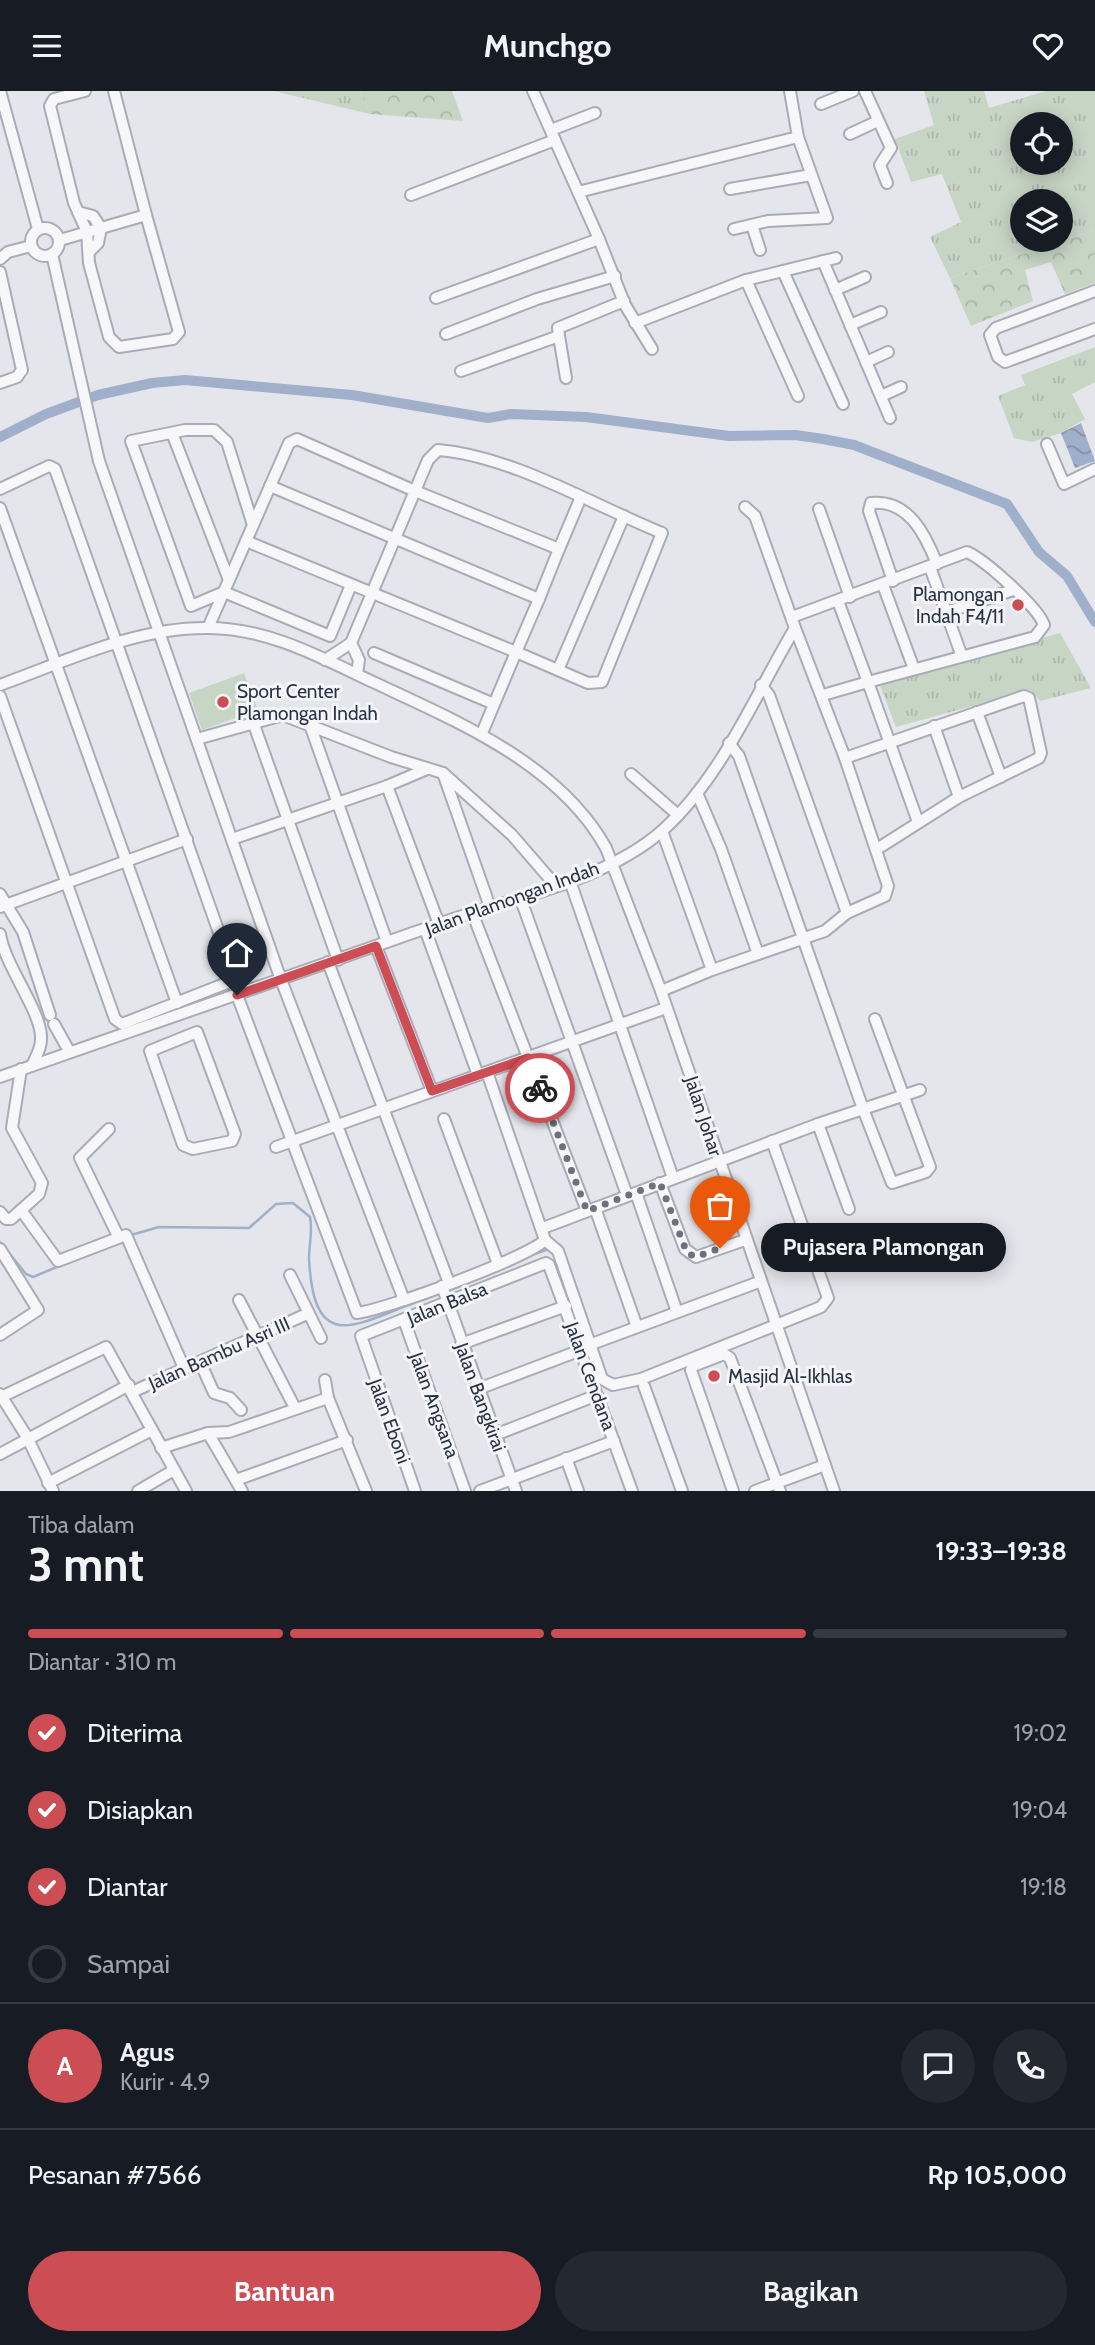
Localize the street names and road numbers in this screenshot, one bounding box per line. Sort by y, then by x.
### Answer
street label: Jalan Plamongan Indah [421,856,602,941]
street label: Jalan Johar [679,1072,727,1159]
street label: Jalan Balsa [403,1277,491,1330]
street label: Jalan Bambu Asri III [144,1312,294,1395]
street label: Jalan Cendana [560,1318,621,1433]
street label: Jalan Bangkirai [450,1339,511,1455]
street label: Jalan Angsana [404,1348,464,1461]
street label: Jalan Eboni [363,1375,415,1467]

